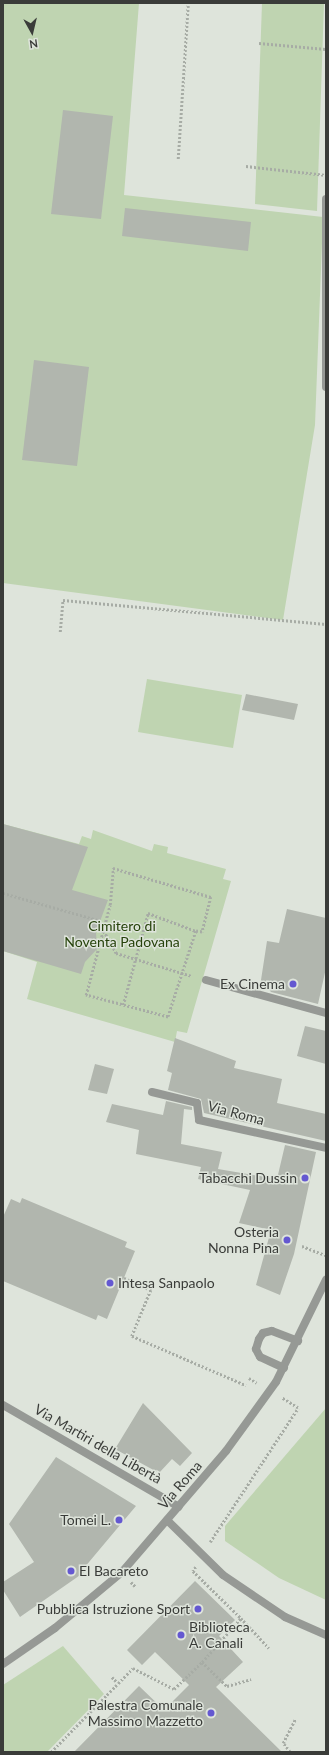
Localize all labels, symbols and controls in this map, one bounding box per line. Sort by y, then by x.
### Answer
north arrow [12,12,52,52]
text: N [29,37,39,51]
park label: Cimitero di Noventa Padovana [64,918,180,950]
place label: Ex Cinema [220,976,285,992]
marker: Ex Cinema [288,979,298,989]
street label: Via Roma [206,1097,266,1129]
place label: Tabacchi Dussin [199,1170,297,1186]
marker: Tabacchi Dussin [300,1173,310,1183]
place label: Osteria Nonna Pina [208,1224,279,1256]
marker: Osteria Nonna Pina [282,1235,292,1245]
place label: Intesa Sanpaolo [118,1275,215,1291]
marker: Intesa Sanpaolo [105,1278,115,1288]
street label: Via Martiri della Libertà [31,1401,165,1487]
street label: Via Roma [155,1458,205,1512]
place label: Tomei L. [60,1512,111,1528]
marker: Tomei L. [114,1515,124,1525]
place label: El Bacareto [79,1563,149,1579]
marker: El Bacareto [66,1566,76,1576]
place label: Pubblica Istruzione Sport [37,1601,190,1617]
marker: Pubblica Istruzione Sport [193,1604,203,1614]
place label: Biblioteca A. Canali [189,1619,250,1652]
marker: Biblioteca A. Canali [176,1630,186,1640]
place label: Palestra Comunale Massimo Mazzetto [88,1697,203,1730]
marker: Palestra Comunale Massimo Mazzetto [206,1708,216,1718]

